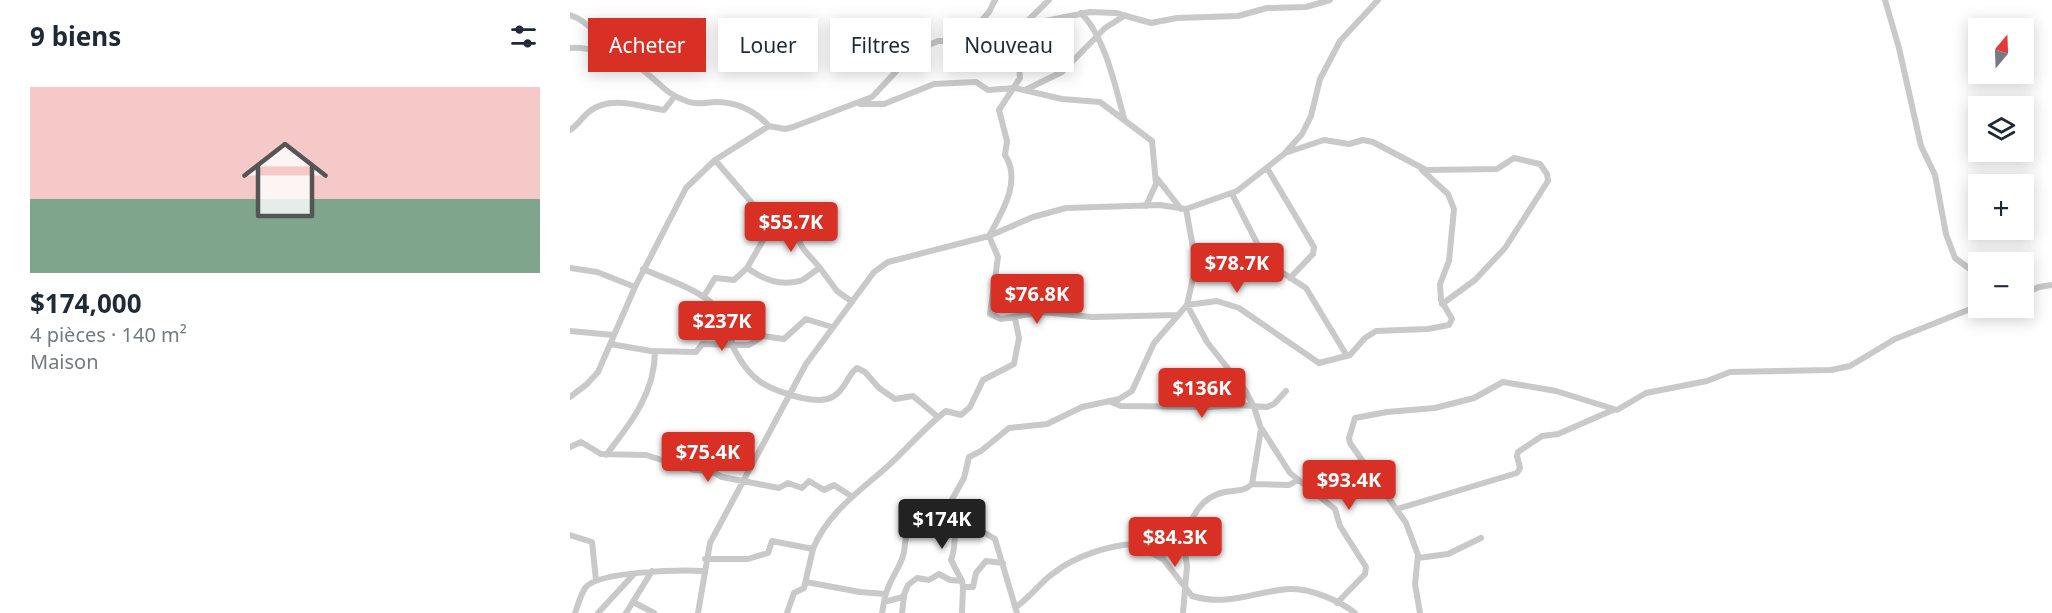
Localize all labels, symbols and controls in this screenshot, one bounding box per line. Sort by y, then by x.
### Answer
text: 9 biens [30,18,121,54]
chip: Acheter [588,18,706,72]
chip: Louer [718,18,818,72]
chip: Filtres [830,18,931,72]
chip: Nouveau [943,18,1074,72]
north arrow [1968,18,2034,84]
map controls [1968,18,2034,318]
icon: filters [507,20,540,53]
button: layers [1968,96,2034,162]
icon: home [231,126,339,234]
button: + [1968,174,2034,240]
pin: $55.7K [742,202,840,253]
text: $55.7K [759,208,823,235]
pin: $78.7K [1188,243,1286,294]
text: $78.7K [1205,249,1269,276]
button: − [1968,252,2034,318]
pin: $76.8K [988,274,1086,325]
text: $76.8K [1005,280,1069,307]
text: $174,000 [30,285,142,321]
pin: $237K [680,301,764,352]
text: $237K [692,307,752,334]
text: 4 pièces · 140 m² [30,321,187,348]
text: Maison [30,348,99,375]
pin: $136K [1160,368,1244,419]
text: $136K [1172,374,1232,401]
pin: $75.4K [659,432,757,483]
text: $75.4K [676,438,740,465]
pin: $93.4K [1300,460,1398,511]
text: $93.4K [1317,466,1381,493]
pin: $174K [900,499,984,550]
text: $174K [912,505,972,532]
pin: $84.3K [1126,517,1224,568]
text: $84.3K [1143,523,1207,550]

